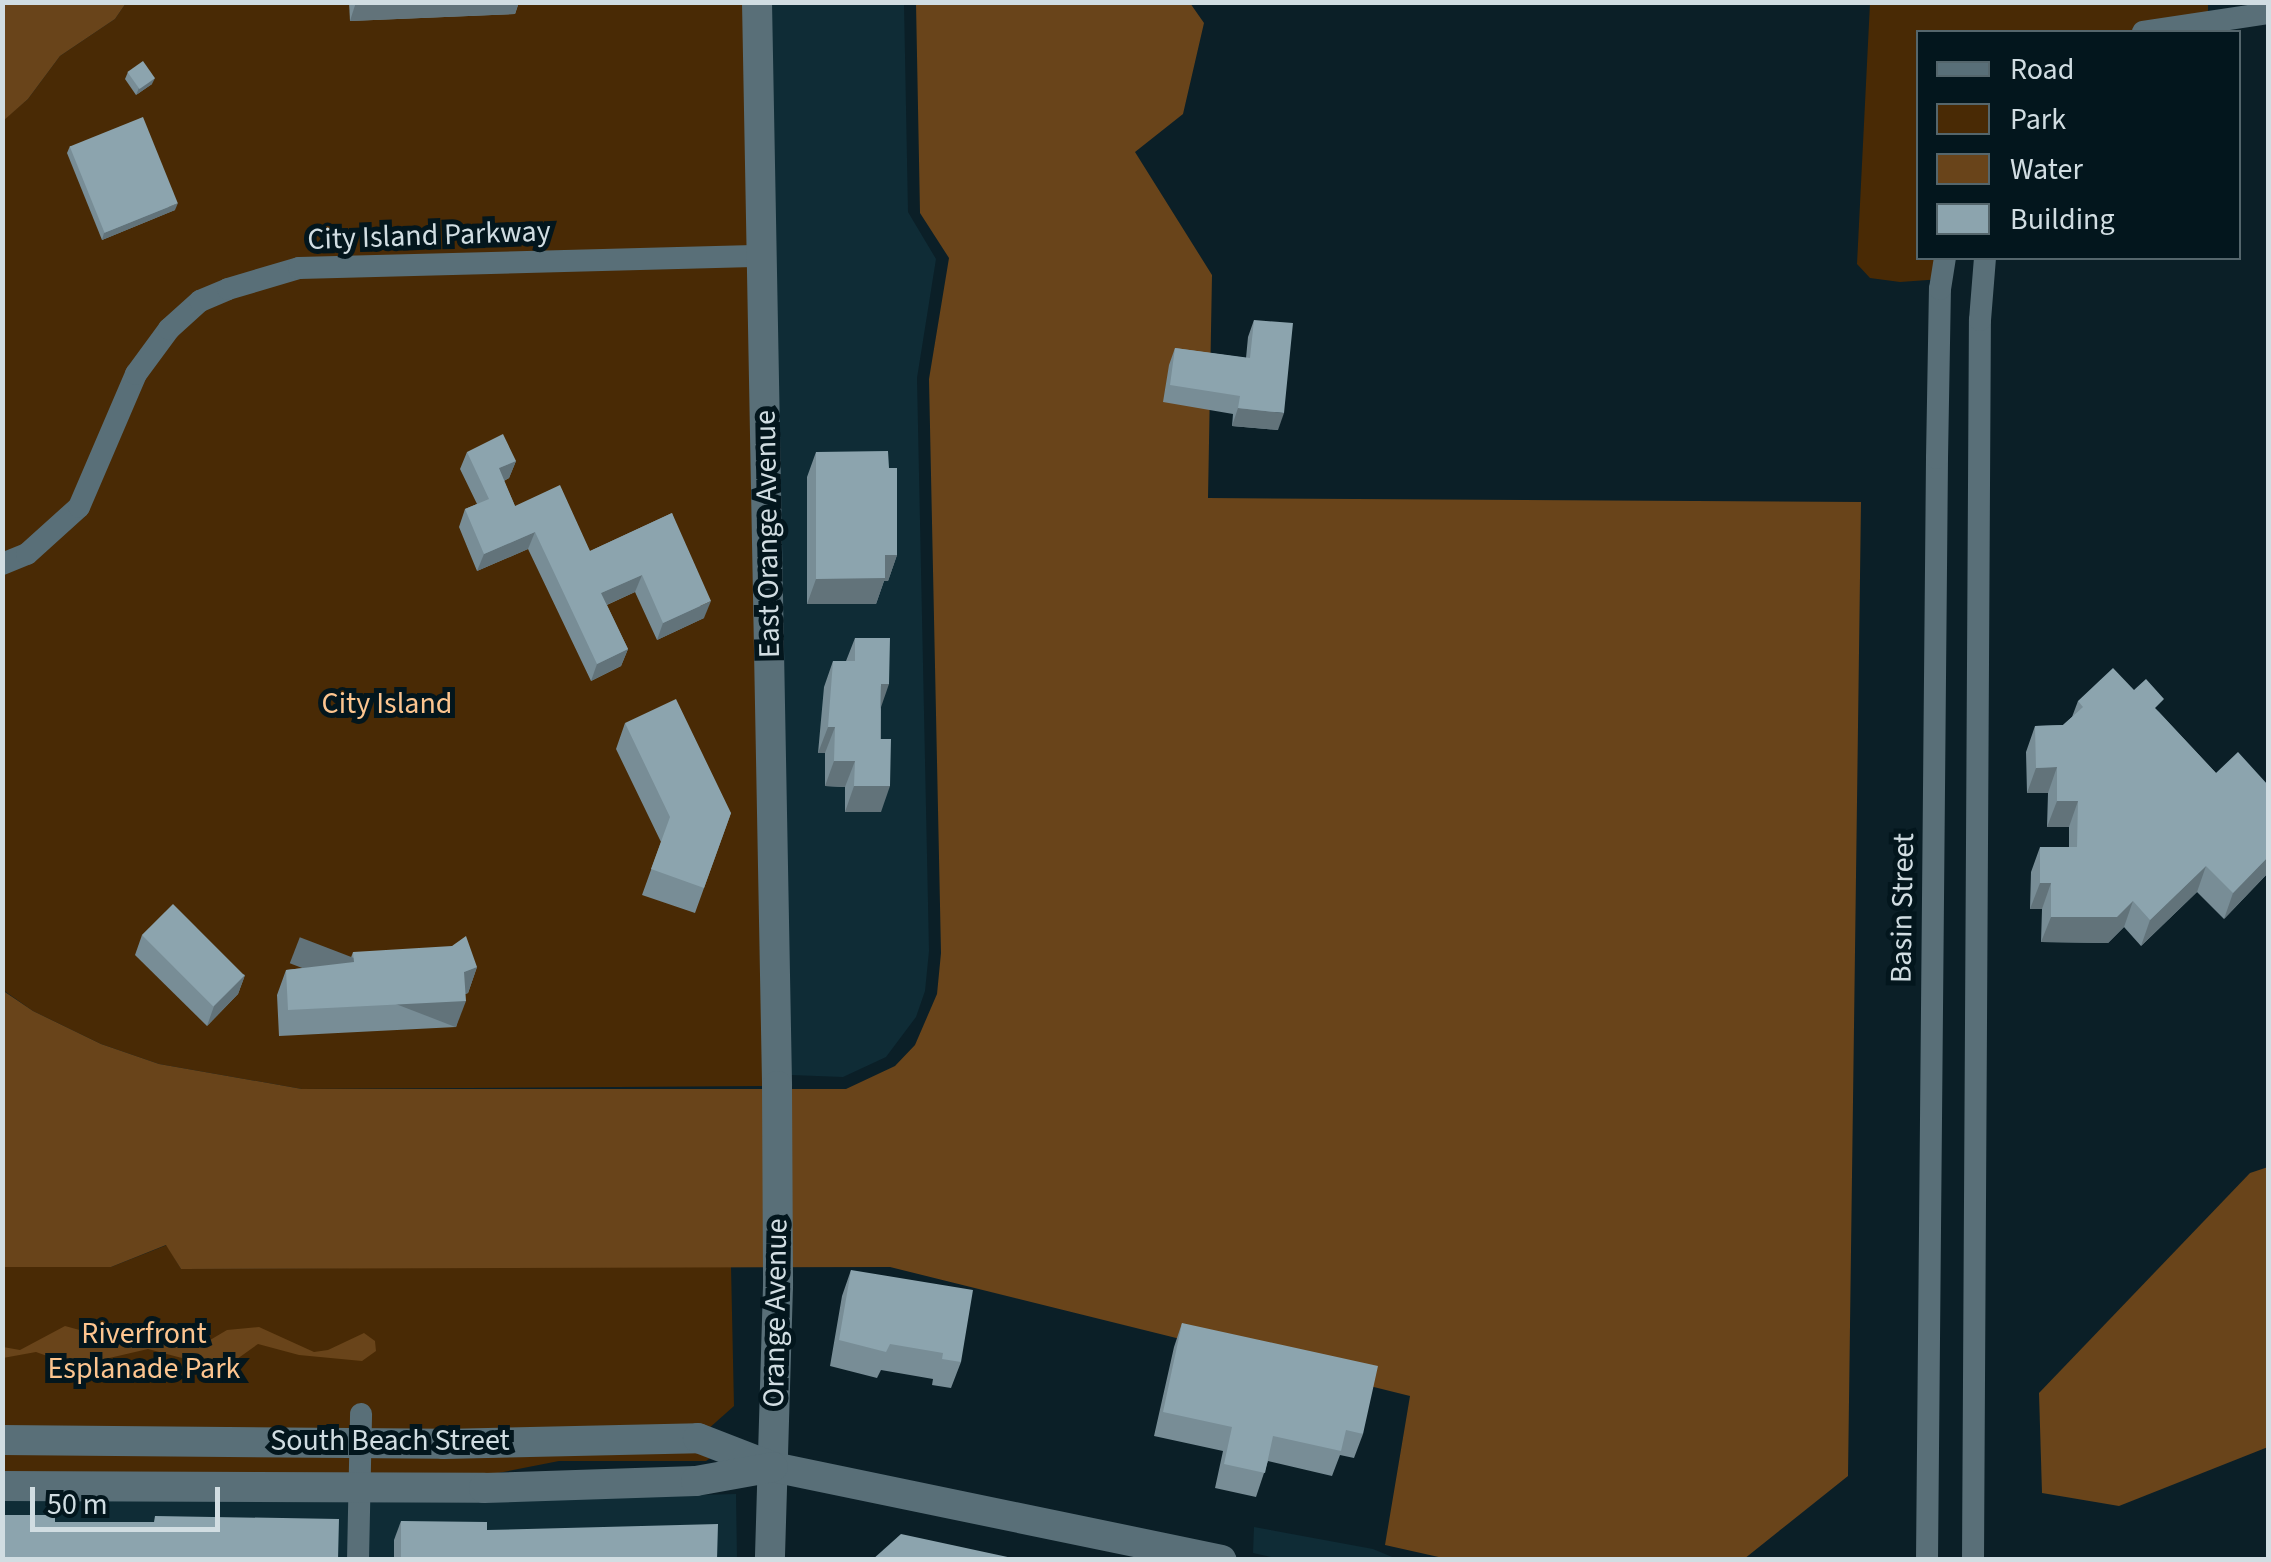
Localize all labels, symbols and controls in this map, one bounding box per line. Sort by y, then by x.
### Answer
legend [1916,30,2241,260]
text: Road [2010,48,2074,91]
text: Park [2010,98,2066,141]
text: Water [2010,148,2083,191]
text: Building [2010,198,2115,241]
street label: City Island Parkway [307,214,551,258]
street label: East Orange Avenue [748,410,788,658]
park label: City Island [322,686,452,722]
street label: Basin Street [1884,833,1922,983]
street label: Orange Avenue [756,1218,796,1408]
park label: Riverfront Esplanade Park [48,1316,240,1386]
street label: South Beach Street [270,1423,510,1459]
scale bar [35,1467,225,1529]
text: 50 m [47,1483,108,1526]

